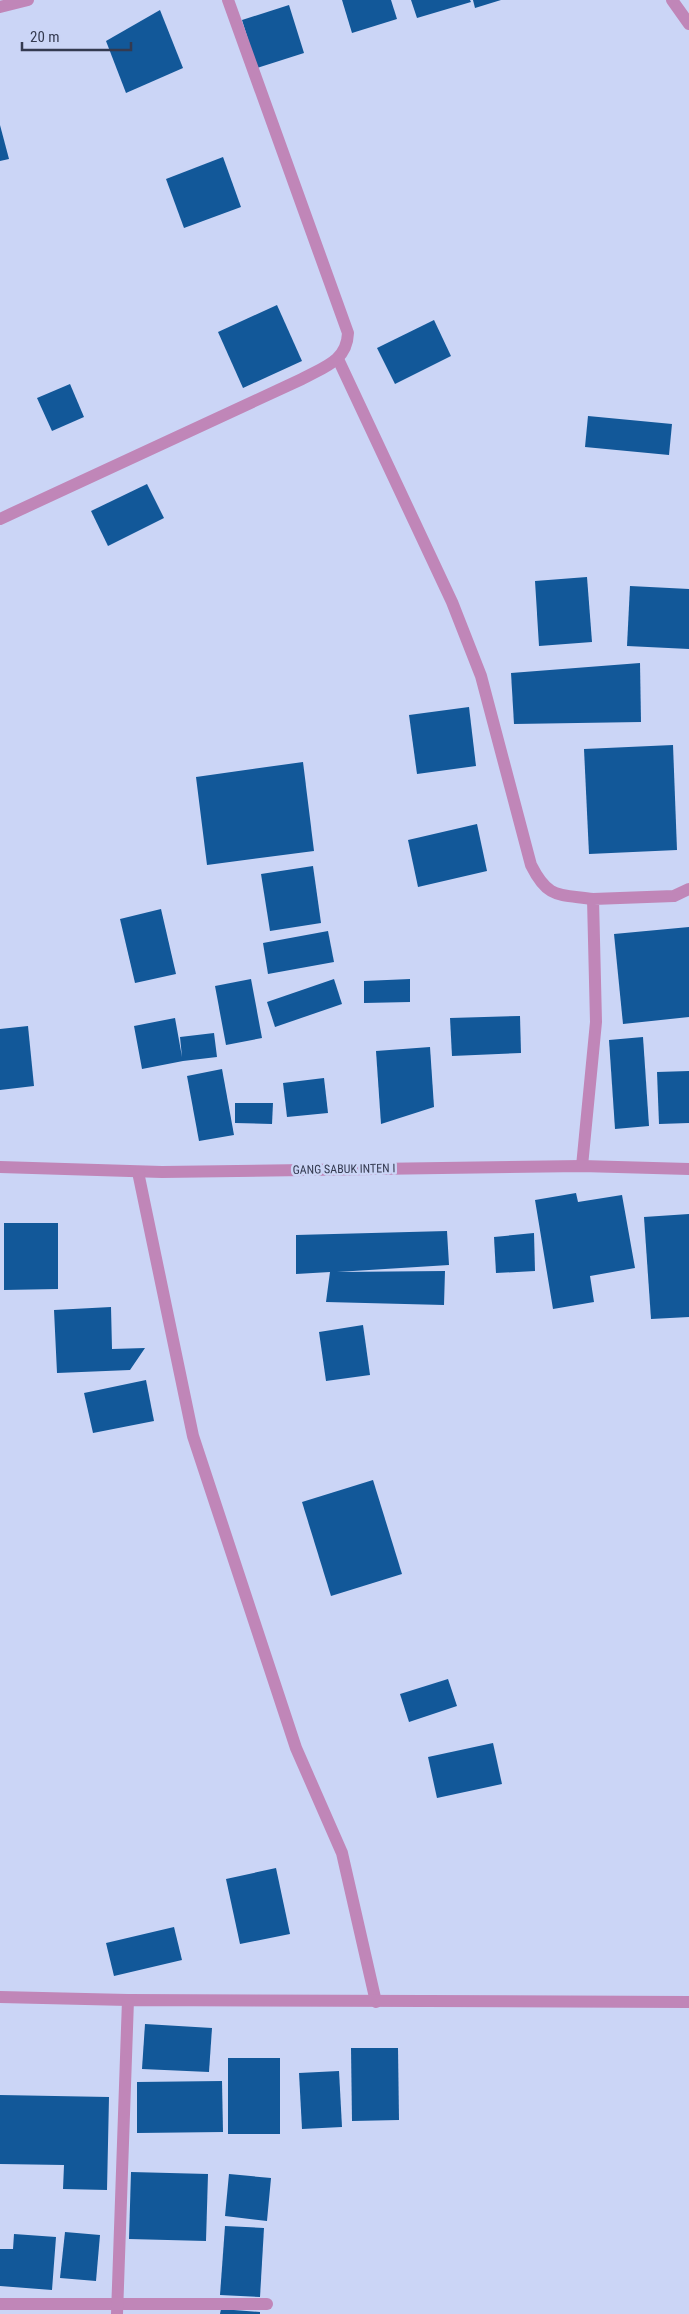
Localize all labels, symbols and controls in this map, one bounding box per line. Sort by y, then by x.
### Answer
scale bar [22,20,131,52]
text: 20 m [30,28,60,46]
street label: GANG SABUK INTEN I [293,1161,395,1177]

